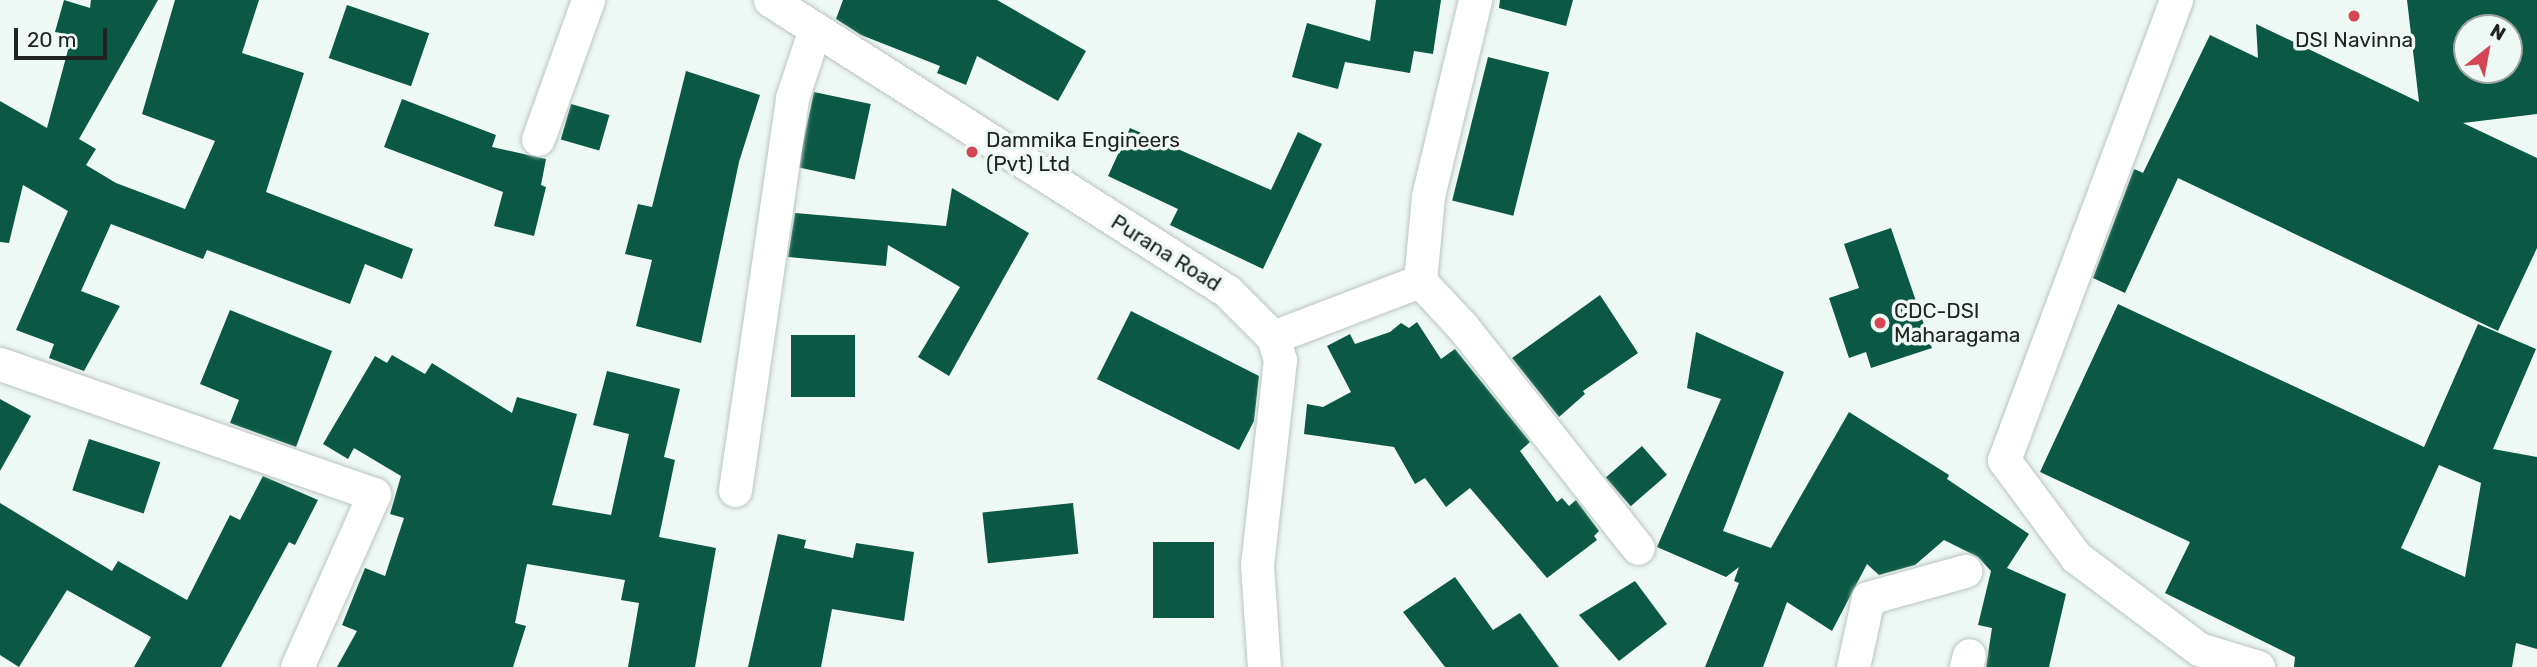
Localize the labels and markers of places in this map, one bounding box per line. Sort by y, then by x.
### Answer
marker: DSI Navinna [2346,8,2362,24]
place label: DSI Navinna [2295,27,2413,53]
place label: Dammika Engineers (Pvt) Ltd [986,127,1180,177]
marker: Dammika Engineers (Pvt) Ltd [964,144,980,160]
place label: CDC-DSI Maharagama [1894,298,2020,348]
marker: CDC-DSI Maharagama [1872,315,1888,331]

